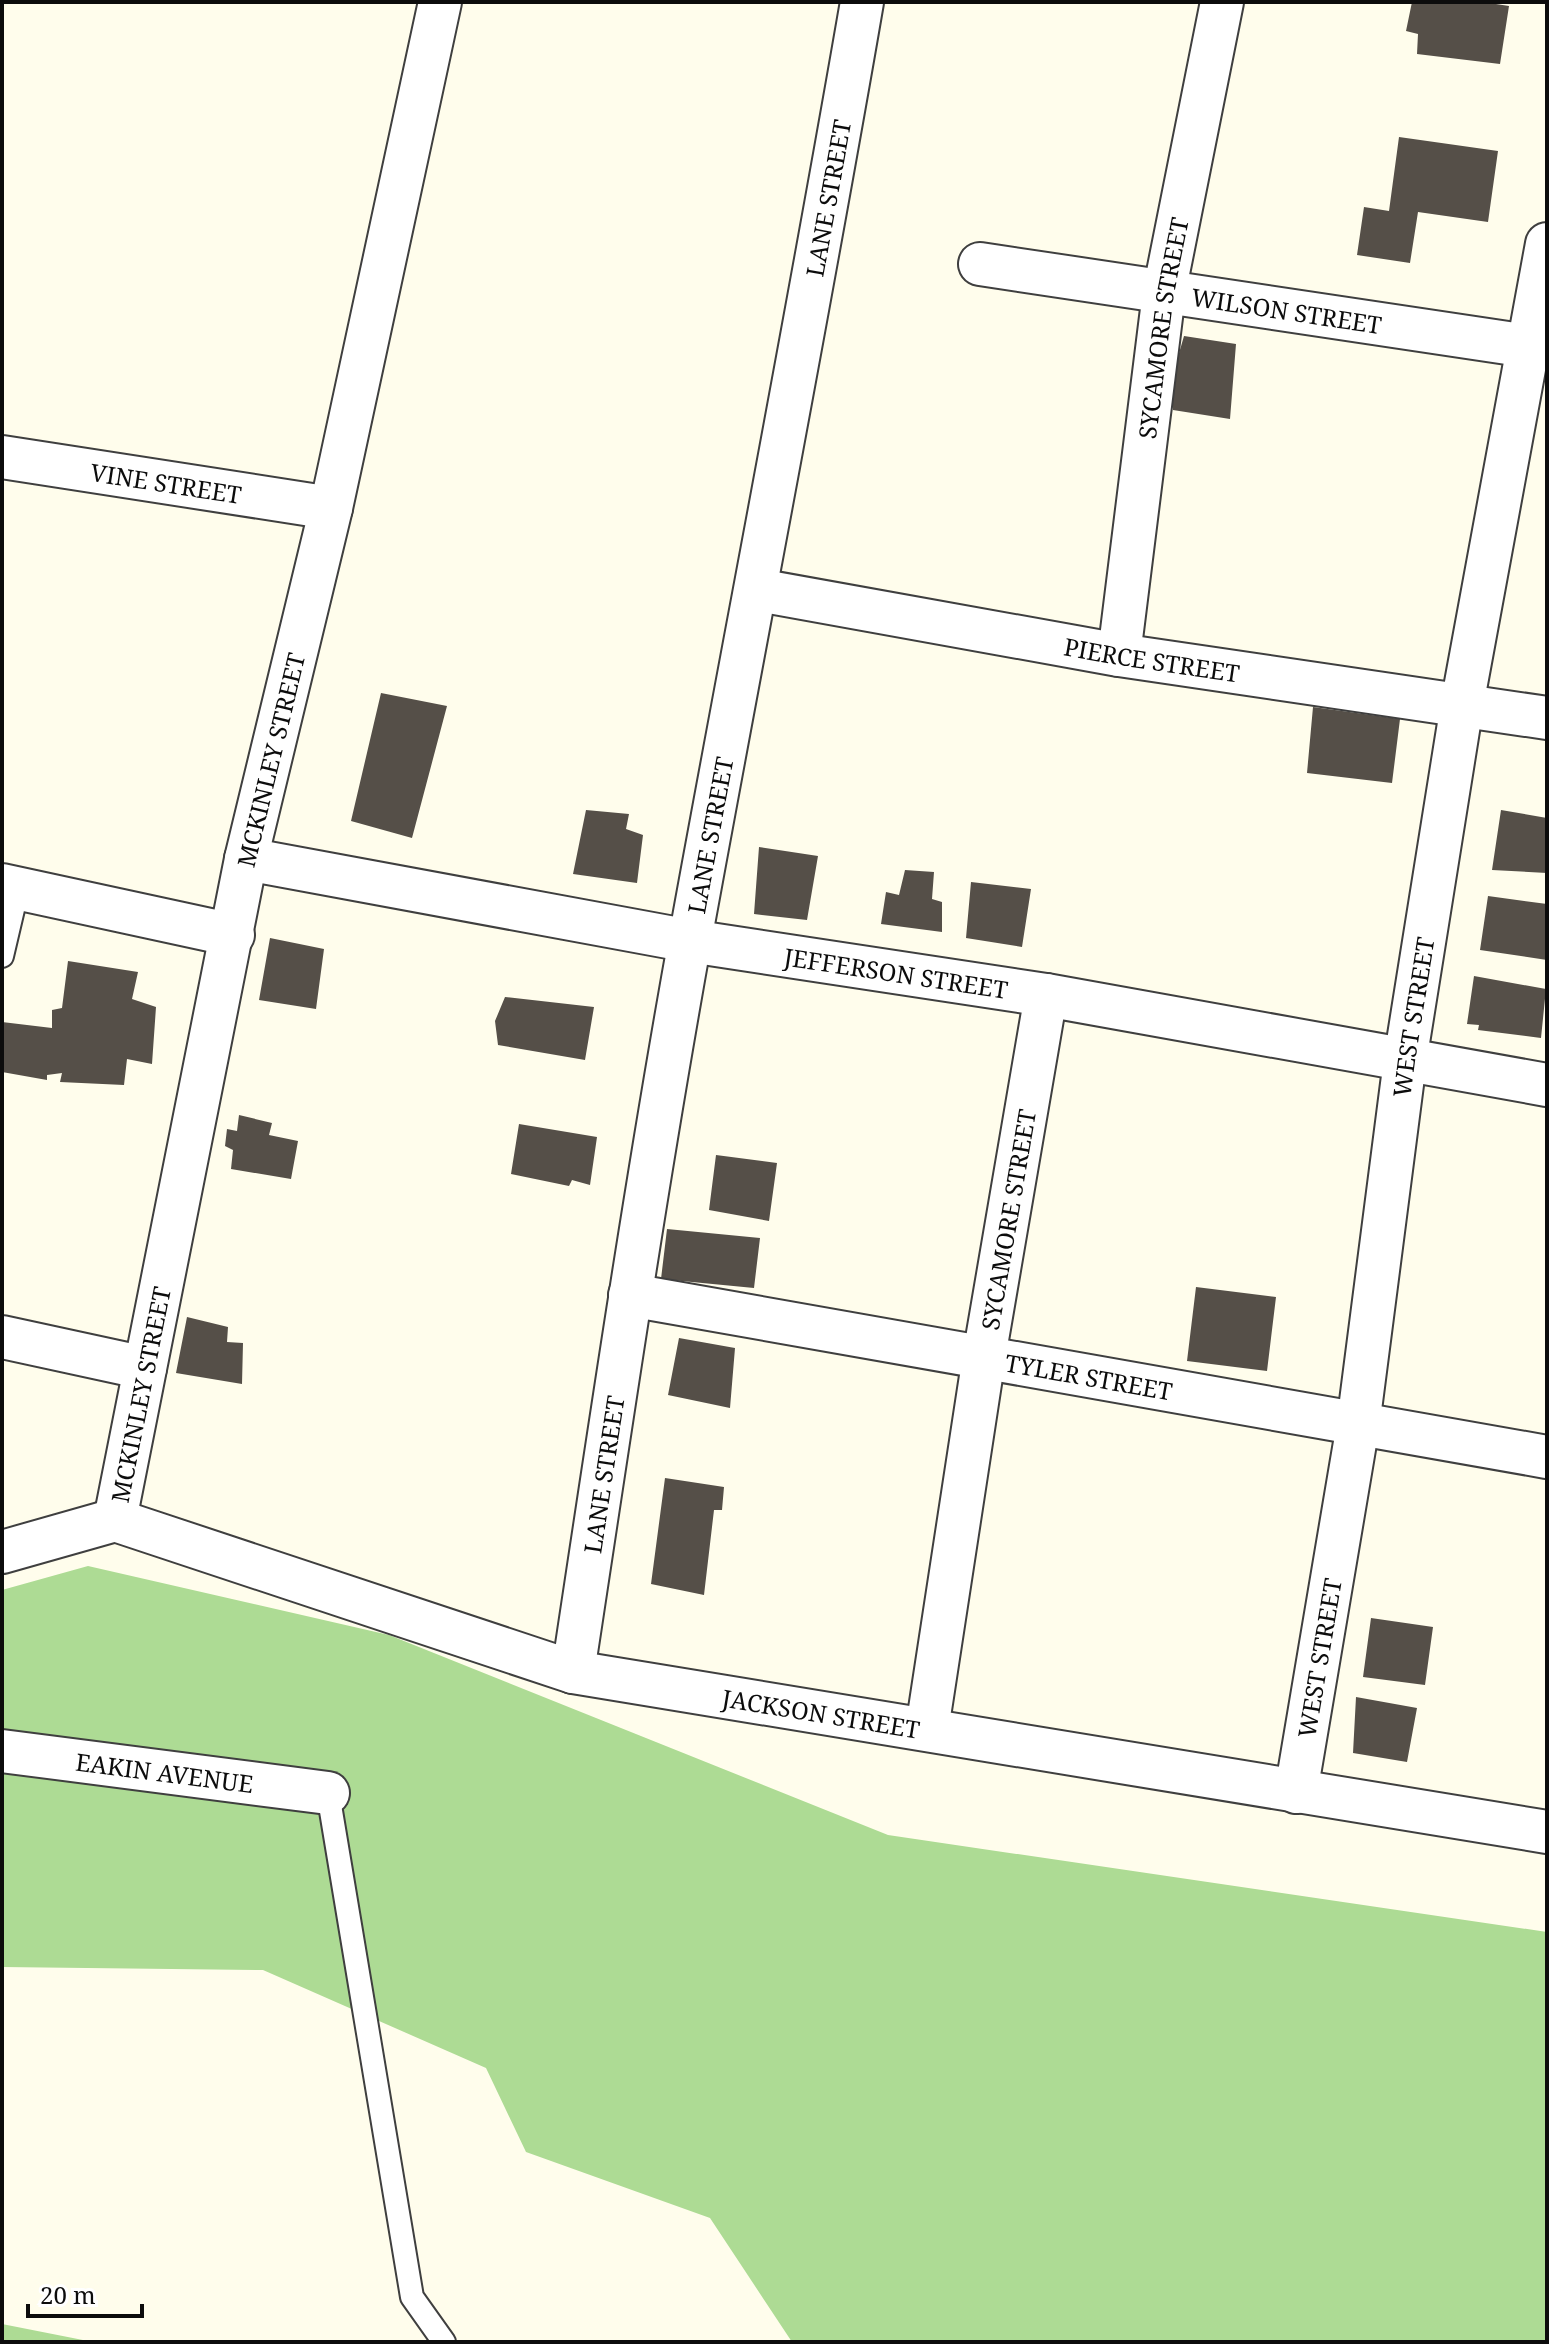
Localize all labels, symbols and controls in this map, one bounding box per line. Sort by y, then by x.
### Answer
street label: LANE STREET [797,117,858,279]
street label: SYCAMORE STREET [1130,214,1195,440]
street label: WILSON STREET [1189,279,1384,341]
street label: VINE STREET [88,454,244,510]
street label: PIERCE STREET [1062,629,1242,689]
street label: MCKINLEY STREET [228,649,312,870]
street label: LANE STREET [679,754,740,916]
street label: WEST STREET [1384,934,1441,1099]
street label: JEFFERSON STREET [781,939,1010,1006]
street label: SYCAMORE STREET [972,1106,1043,1332]
street label: MCKINLEY STREET [102,1283,177,1505]
street label: TYLER STREET [1003,1345,1175,1407]
street label: LANE STREET [575,1393,631,1555]
street label: WEST STREET [1289,1575,1348,1740]
street label: JACKSON STREET [719,1680,923,1745]
street label: EAKIN AVENUE [74,1744,255,1800]
scale bar [28,2268,142,2318]
text: 20 m [40,2278,96,2311]

